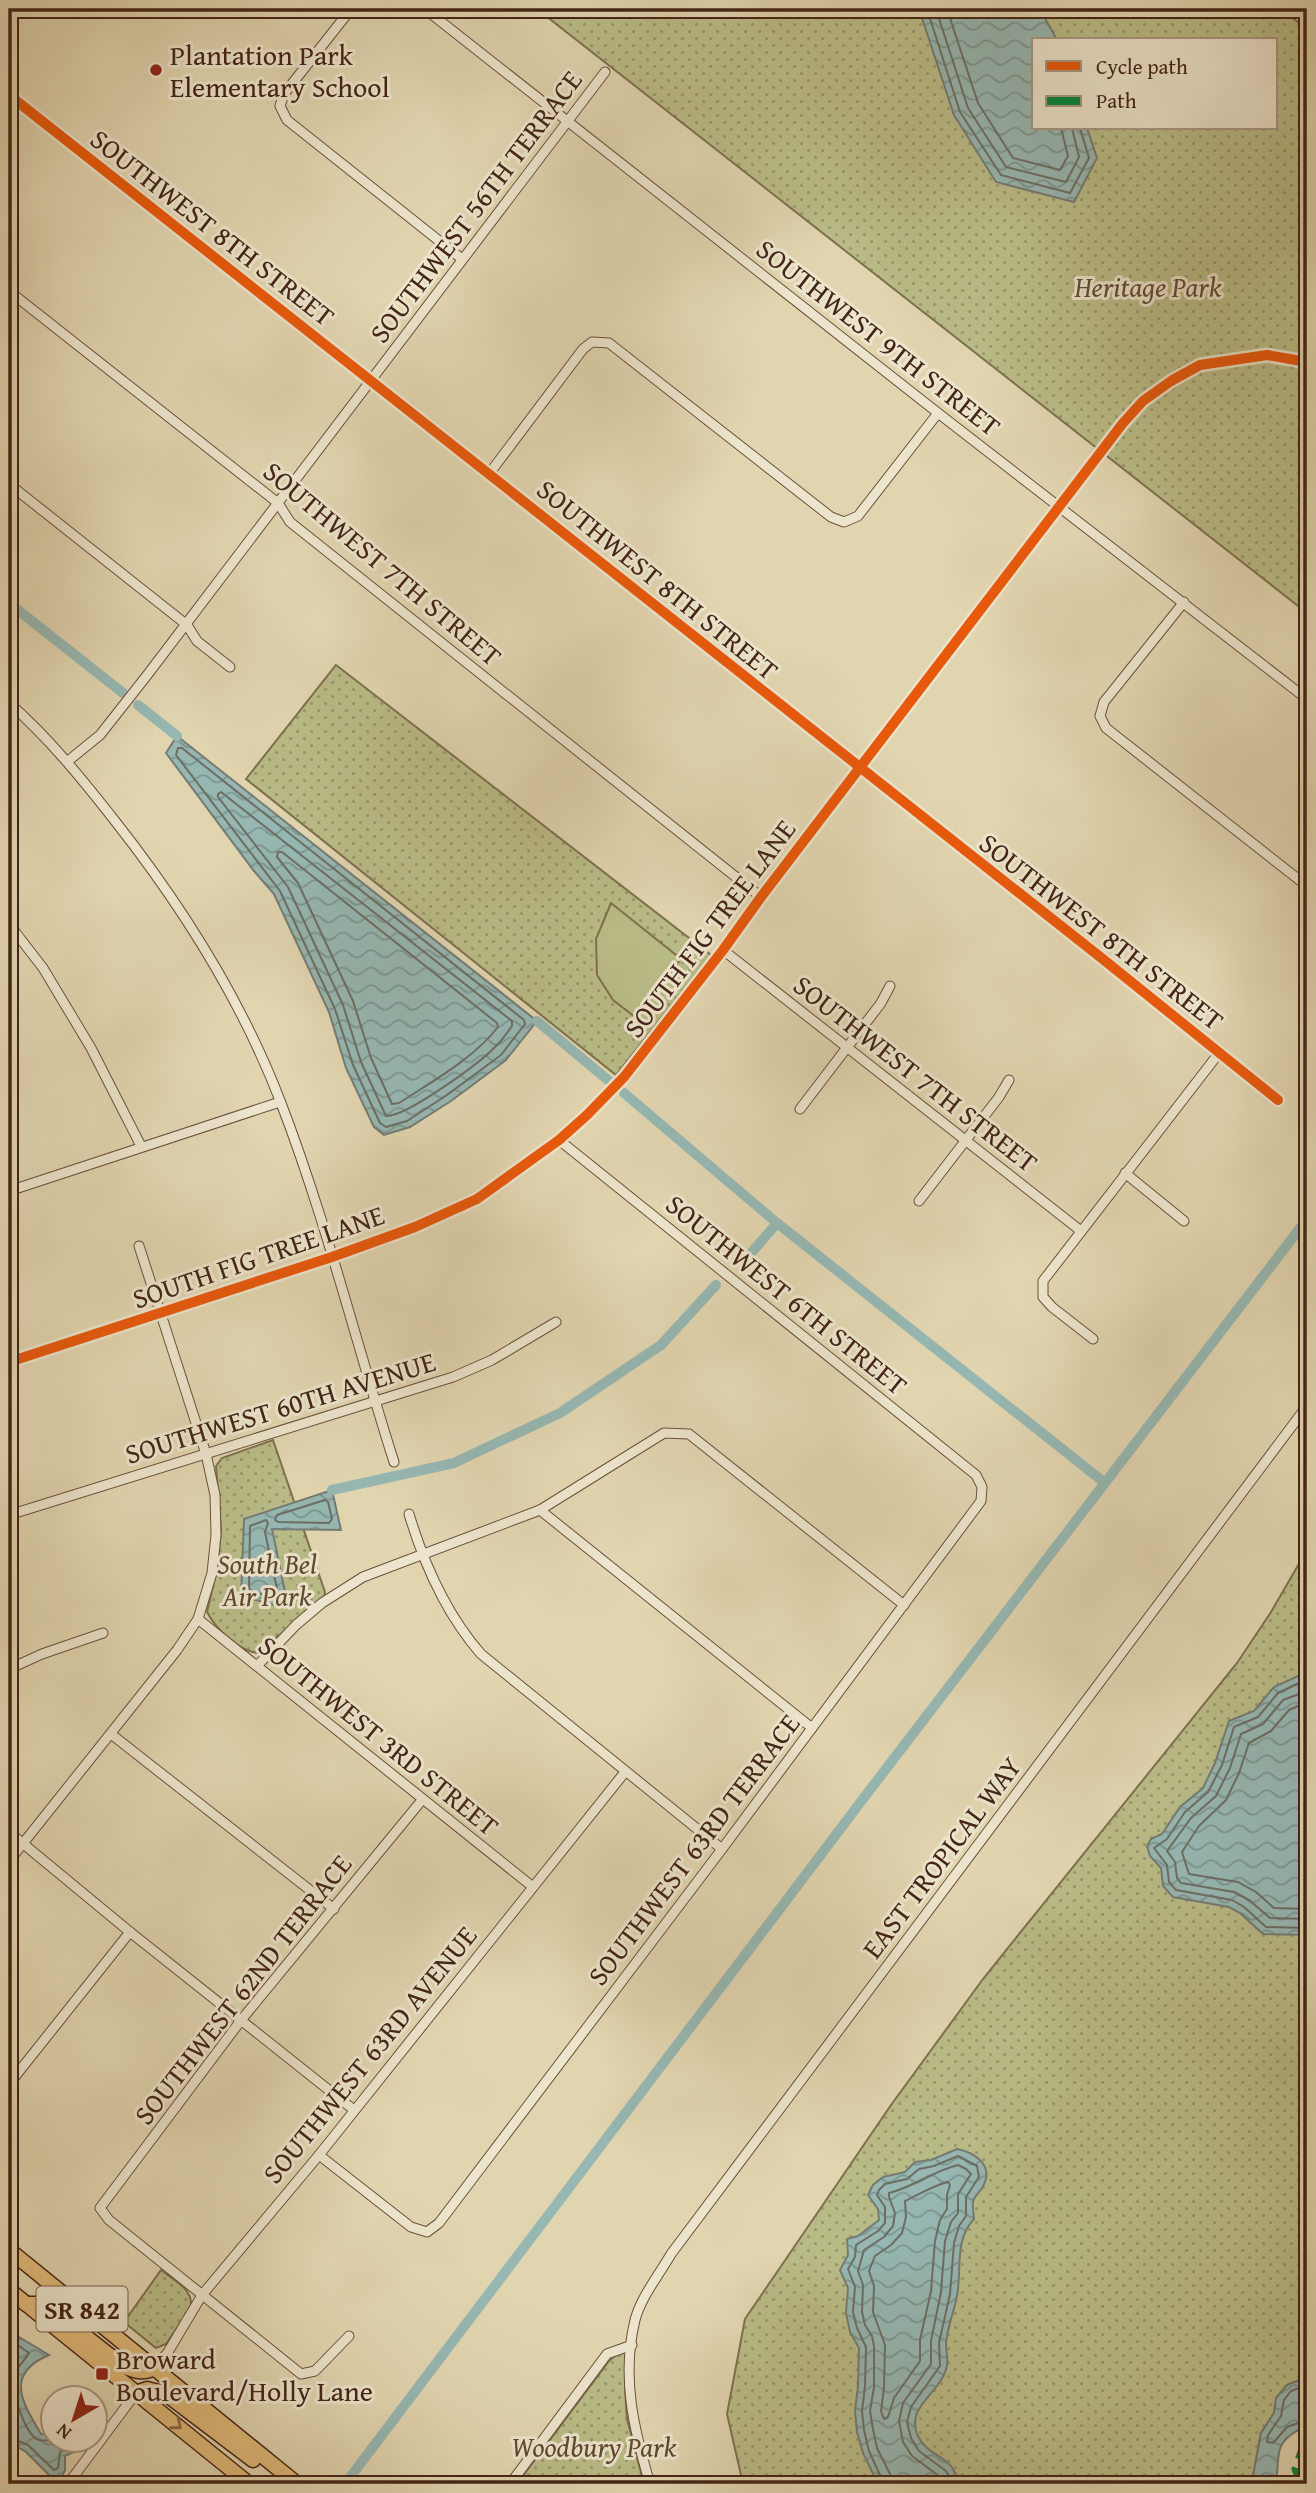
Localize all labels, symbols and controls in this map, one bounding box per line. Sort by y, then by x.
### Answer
place label: Plantation Park Elementary School [170,34,390,107]
legend [1032,38,1278,130]
text: Cycle path [1096,51,1188,82]
street label: SOUTHWEST 56TH TERRACE [359,61,591,351]
marker: Plantation Park Elementary School [148,62,164,78]
text: Path [1096,85,1137,116]
street label: SOUTHWEST 8TH STREET [82,118,344,336]
street label: SOUTHWEST 9TH STREET [748,228,1010,446]
park label: Heritage Park [1073,266,1222,307]
street label: SOUTHWEST 7TH STREET [255,451,511,675]
street label: SOUTHWEST 8TH STREET [528,469,788,690]
street label: SOUTH FIG TREE LANE [613,810,805,1046]
street label: SOUTHWEST 8TH STREET [971,822,1233,1040]
street label: SOUTHWEST 7TH STREET [785,964,1047,1182]
street label: SOUTHWEST 6TH STREET [657,1184,917,1405]
street label: SOUTH FIG TREE LANE [127,1194,389,1318]
street label: SOUTHWEST 60TH AVENUE [120,1340,440,1474]
park label: South Bel Air Park [217,1543,317,1616]
street label: SOUTHWEST 3RD STREET [250,1625,508,1845]
street label: SOUTHWEST 63RD TERRACE [577,1704,809,1994]
street label: EAST TROPICAL WAY [851,1747,1031,1967]
street label: SOUTHWEST 62ND TERRACE [123,1845,361,2133]
street label: SOUTHWEST 63RD AVENUE [252,1916,486,2192]
road number: SR 842 [36,2286,128,2332]
place label: Broward Boulevard/Holly Lane [116,2338,373,2411]
marker: Broward Boulevard/Holly Lane [94,2366,110,2382]
north arrow [38,2384,108,2454]
text: N [49,2417,77,2447]
one-way arrow [169,2417,181,2430]
park label: Woodbury Park [512,2426,677,2467]

